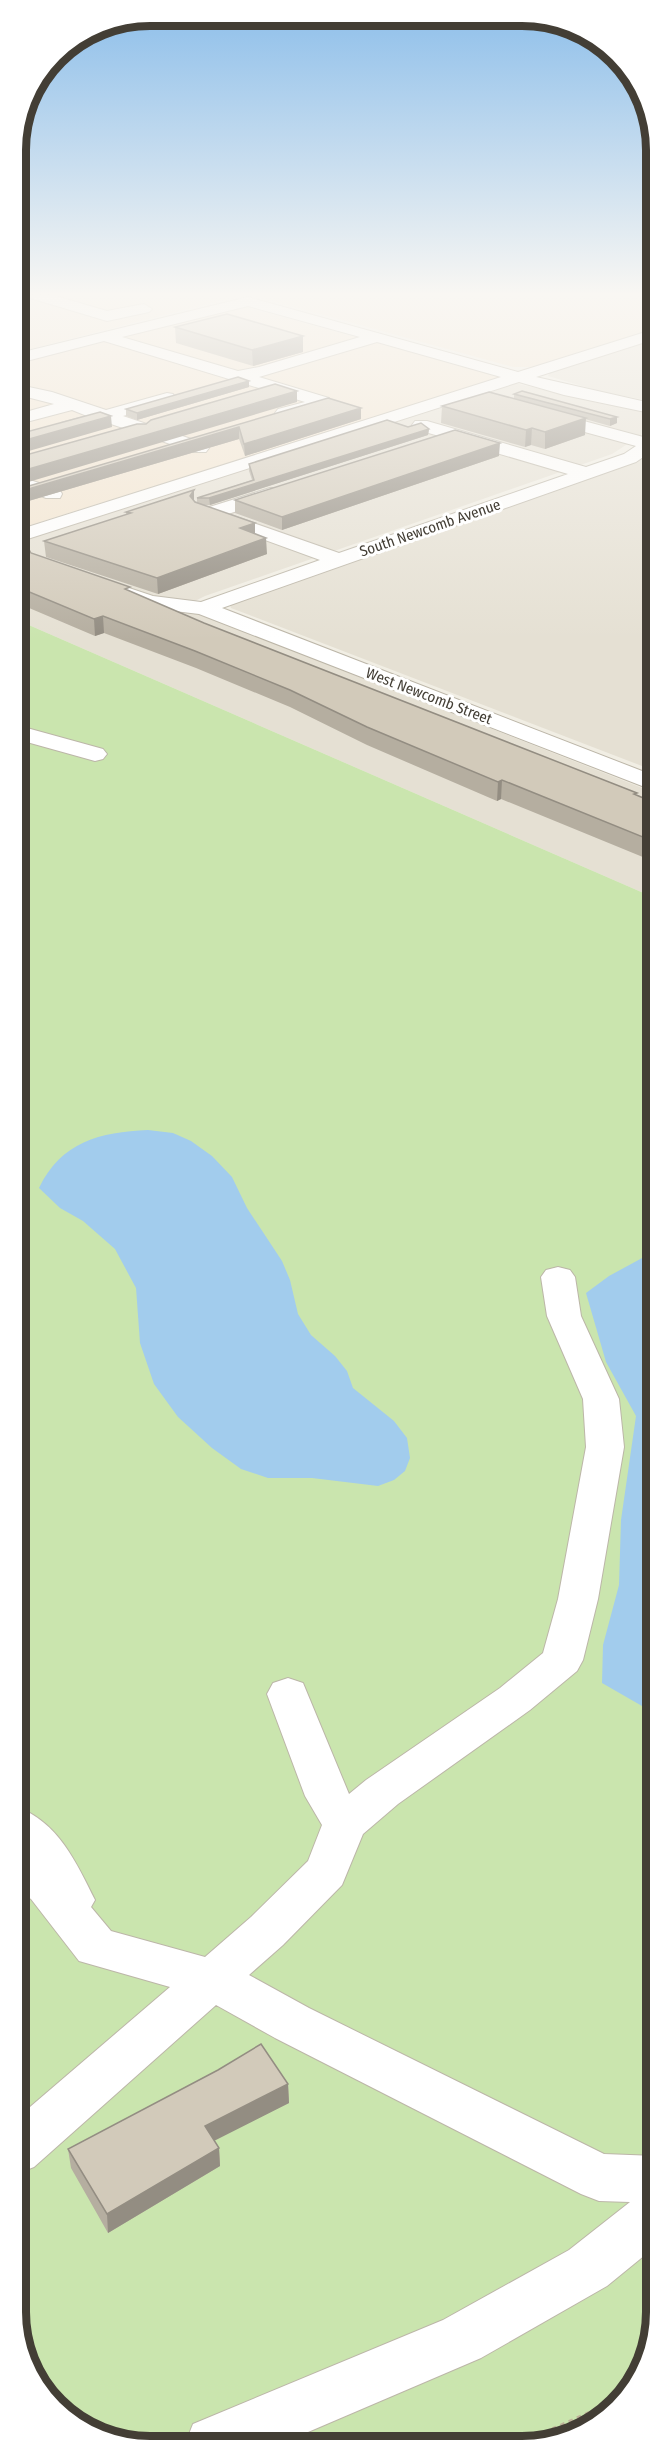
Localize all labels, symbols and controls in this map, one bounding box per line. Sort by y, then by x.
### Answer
street label: South Newcomb Avenue [357,495,503,561]
street label: West Newcomb Street [363,664,495,728]

